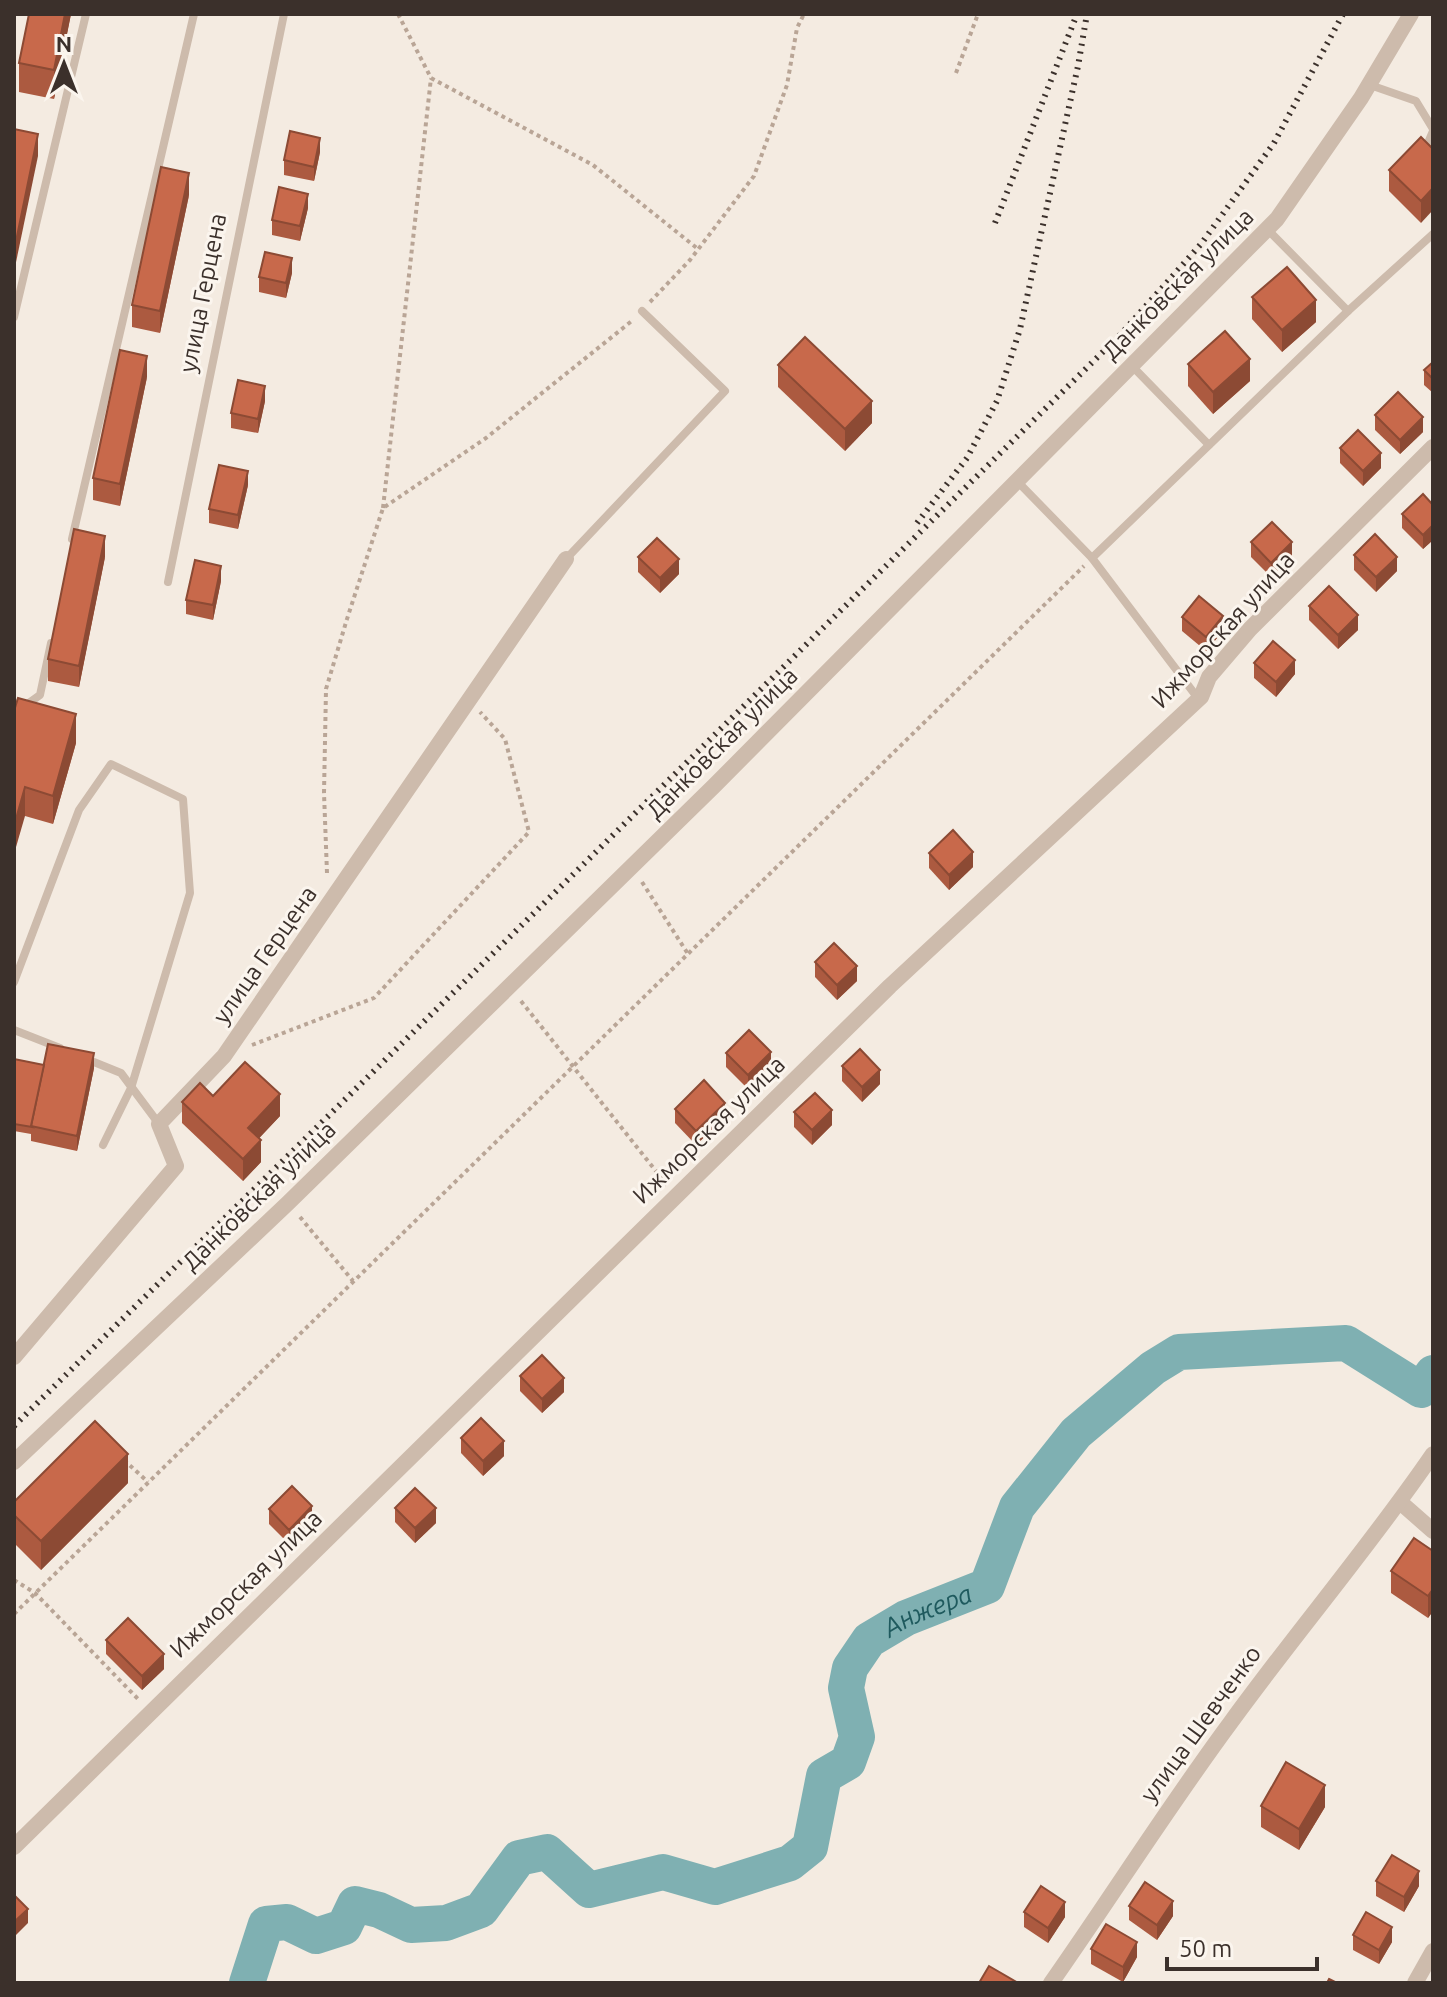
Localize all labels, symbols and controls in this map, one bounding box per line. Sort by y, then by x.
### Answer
north arrow [24,24,104,104]
text: N [56,31,72,56]
street label: Данковская улица [1097,203,1259,365]
street label: улица Герцена [174,211,231,375]
street label: Ижморская улица [1146,546,1300,713]
street label: Данковская улица [641,662,803,824]
street label: улица Герцена [207,881,322,1029]
street label: Ижморская улица [627,1050,790,1209]
street label: Данковская улица [177,1116,341,1276]
street label: Ижморская улица [164,1504,327,1663]
water label: Анжера [876,1578,976,1643]
street label: улица Шевченко [1135,1640,1266,1807]
scale bar [1167,1921,1317,1971]
text: 50 m [1179,1935,1232,1962]

